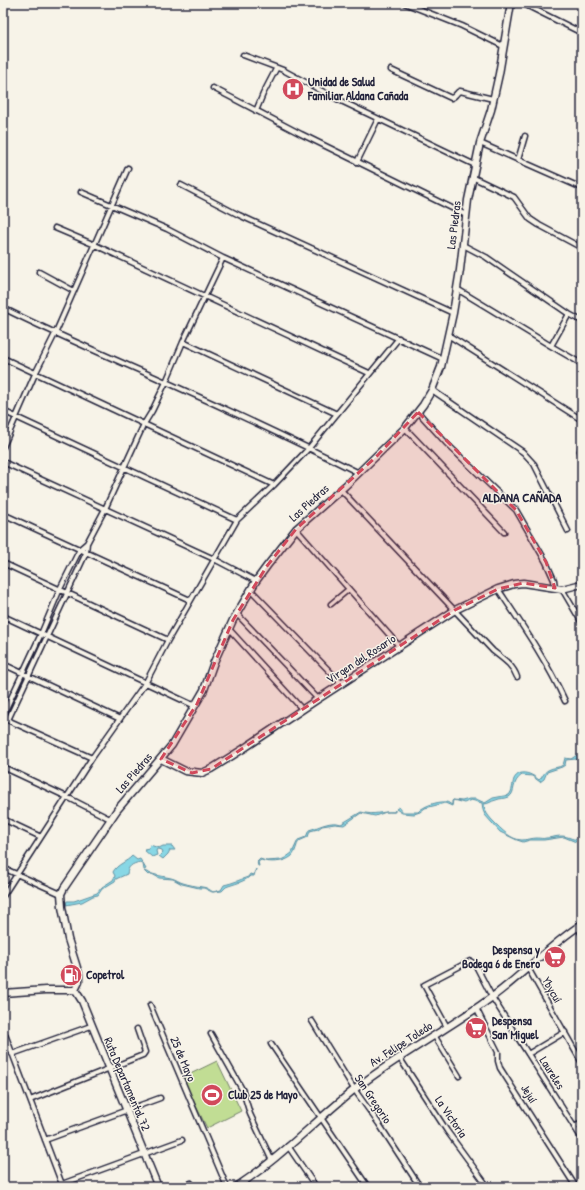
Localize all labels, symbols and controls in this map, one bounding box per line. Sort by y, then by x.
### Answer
place label: Unidad de Salud Familiar Aldana Cañada [307,73,408,104]
hospital icon: Unidad de Salud Familiar Aldana Cañada [280,76,306,102]
street label: Las Piedras [442,200,465,250]
street label: Las Piedras [285,480,333,525]
district label: ALDANA CAÑADA [482,488,562,506]
street label: Virgen del Rosario [323,630,399,687]
street label: Las Piedras [111,749,156,797]
place label: Despensa y Bodega 6 de Enero [462,941,540,973]
supermarket icon: Despensa y Bodega 6 de Enero [542,944,568,970]
fuel station icon: Copetrol [58,962,84,988]
place label: Copetrol [86,966,125,984]
street label: Ybycuí [538,974,567,1006]
place label: Despensa San Miguel [492,1012,539,1044]
supermarket icon: Despensa San Miguel [463,1015,489,1041]
street label: Av. Felipe Toledo [366,1017,436,1070]
street label: Ruta Departamental 72 [100,1034,155,1134]
street label: 25 de Mayo [166,1034,201,1084]
street label: Laureles [536,1053,569,1093]
street label: San Gregorio [351,1071,396,1127]
street label: Jejuí [517,1081,542,1107]
sports icon: Club 25 de Mayo [199,1082,225,1108]
place label: Club 25 de Mayo [228,1086,298,1104]
street label: La Victoria [431,1092,472,1141]

